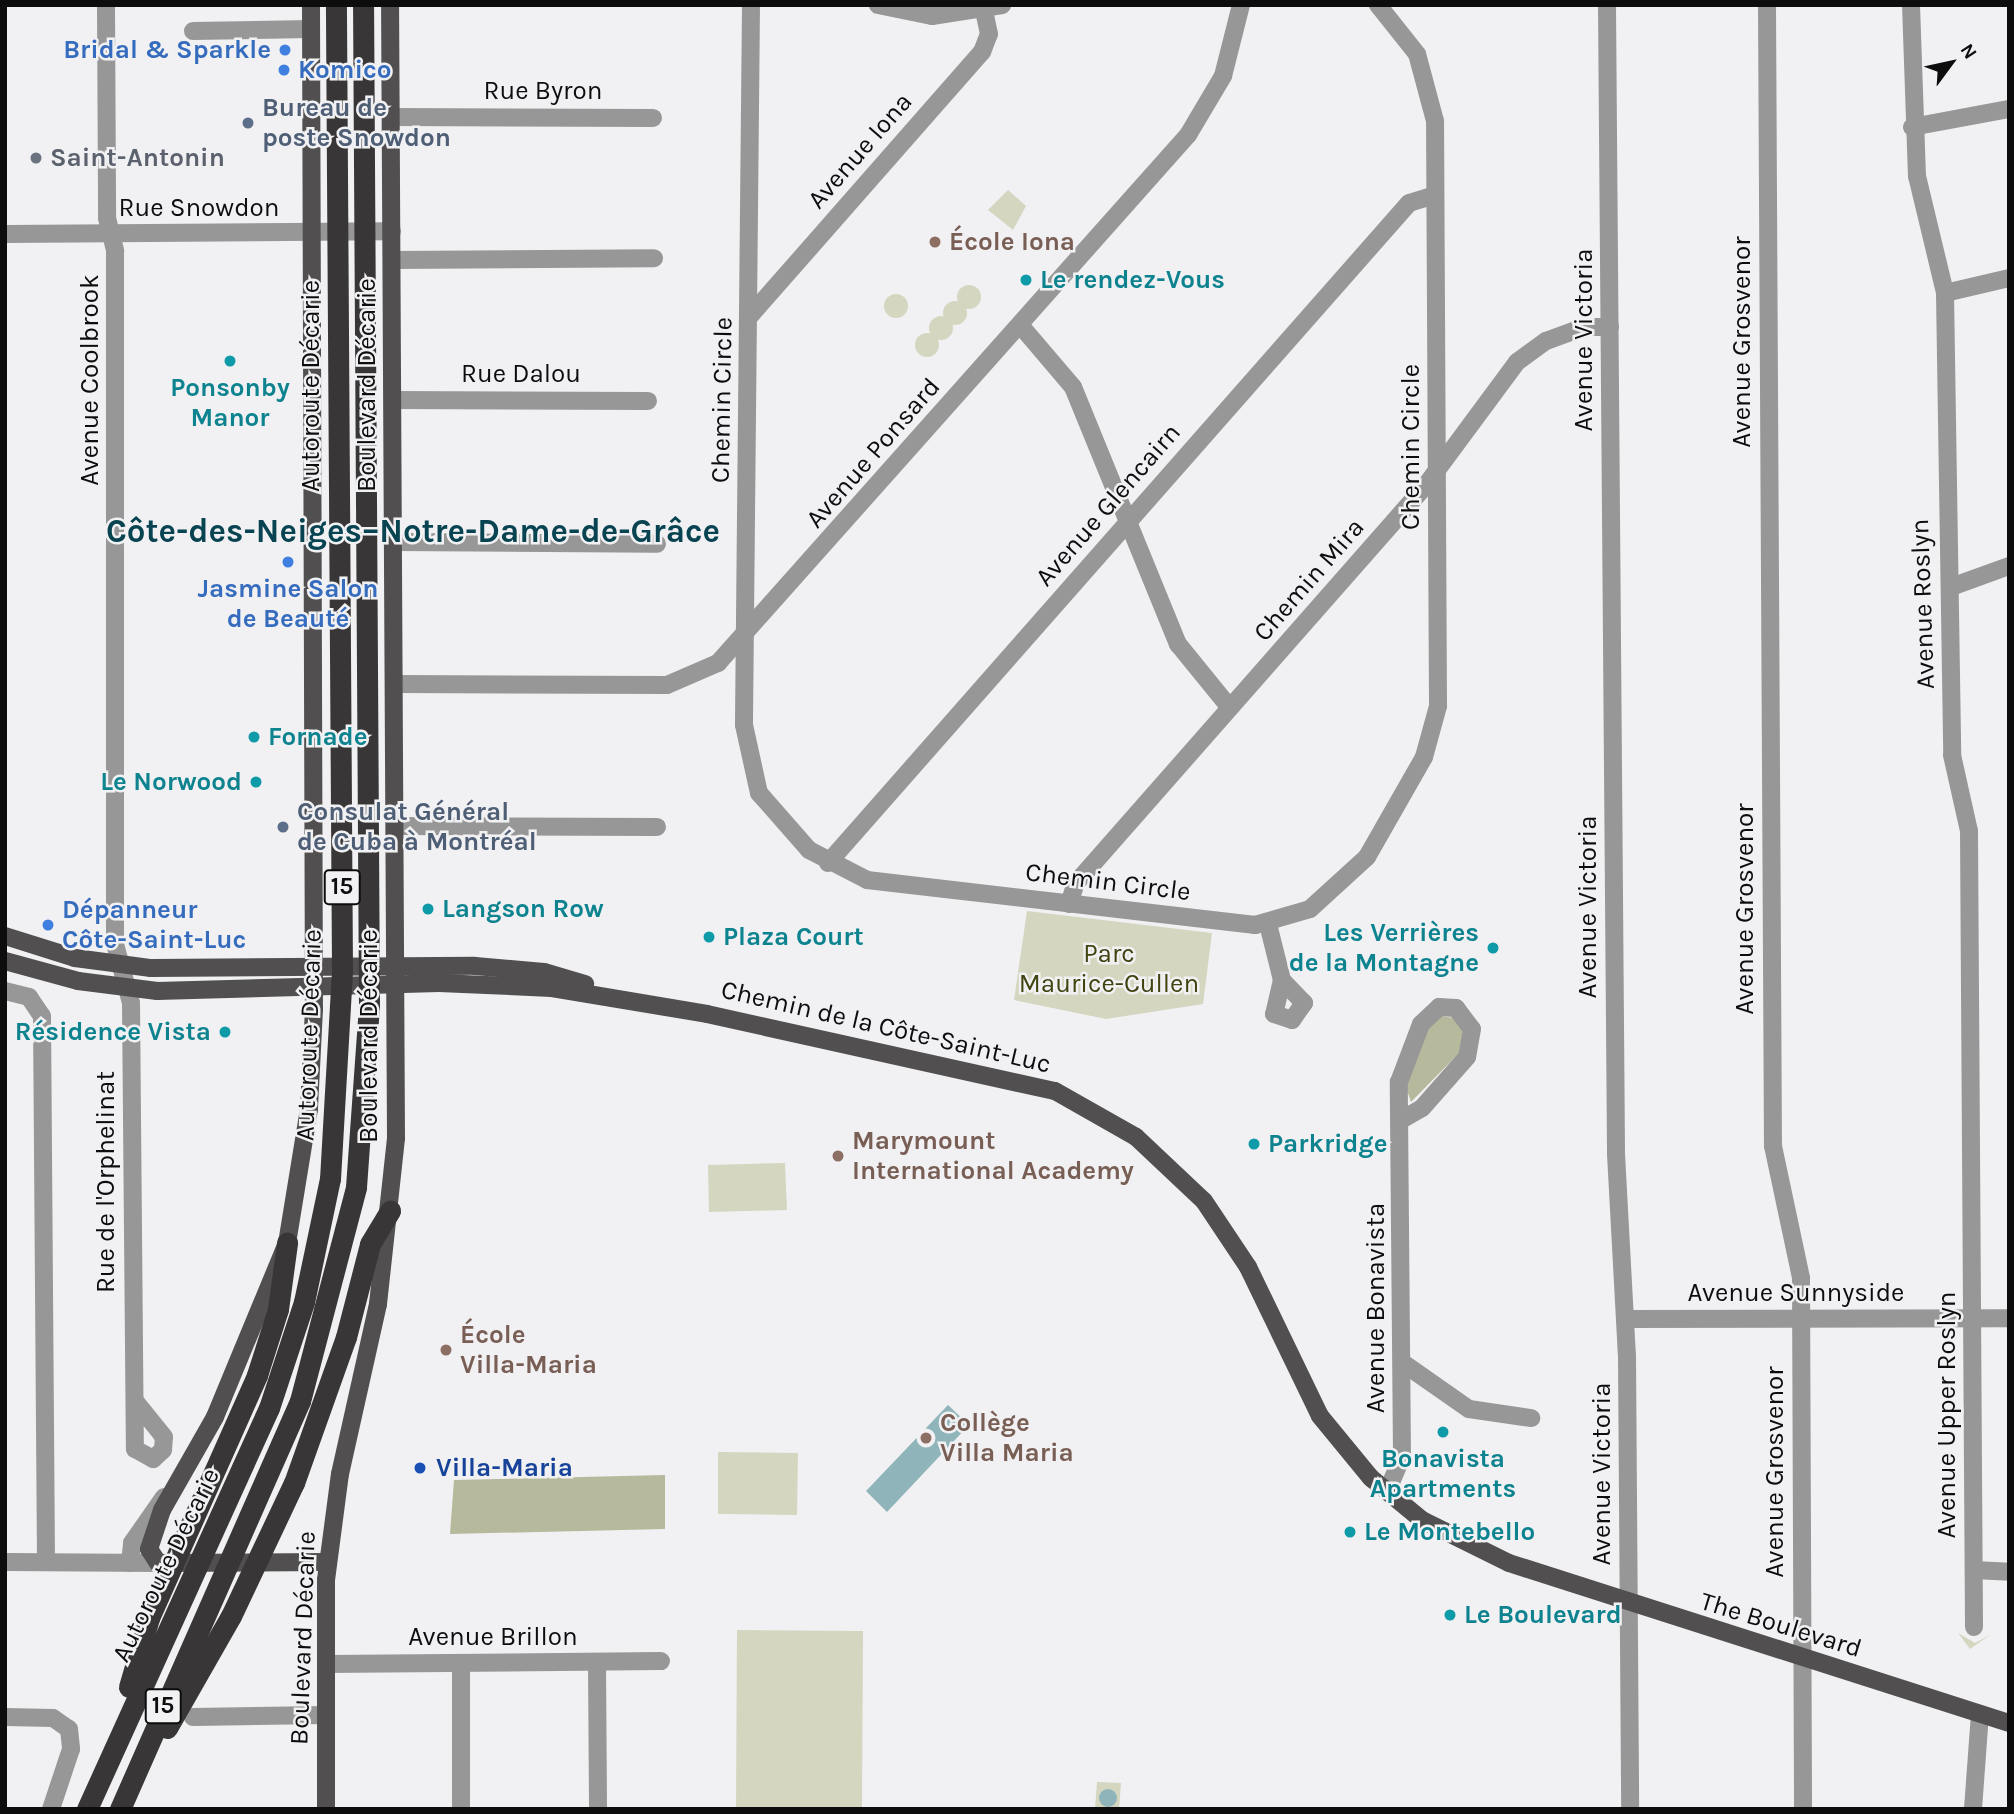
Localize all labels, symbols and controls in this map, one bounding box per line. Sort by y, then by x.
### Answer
north arrow [1916,28,1986,98]
place label: Bridal & Sparkle [63,34,271,66]
text: N [1956,40,1982,63]
marker: Bridal & Sparkle [277,42,293,58]
place label: Komico [298,54,391,86]
marker: Komico [276,62,292,78]
street label: Rue Byron [484,75,602,107]
street label: Avenue Iona [801,87,919,215]
place label: Bureau de poste Snowdon [262,92,451,154]
marker: Bureau de poste Snowdon [240,115,256,131]
place label: Saint-Antonin [50,142,225,174]
marker: Saint-Antonin [28,150,44,166]
street label: Rue Snowdon [119,192,279,224]
place label: École Iona [949,226,1075,258]
marker: École Iona [927,234,943,250]
street label: Avenue Grosvenor [1726,236,1758,448]
street label: Avenue Victoria [1568,249,1600,431]
place label: Le rendez-Vous [1040,264,1225,296]
marker: Le rendez-Vous [1018,272,1034,288]
street label: Avenue Coolbrook [74,274,106,486]
street label: Boulevard Décarie [351,278,383,492]
street label: Autoroute Décarie [295,280,327,492]
street label: Chemin Circle [705,317,739,483]
marker: Ponsonby Manor [222,353,238,369]
street label: Rue Dalou [461,358,581,390]
street label: Chemin Circle [1395,364,1427,530]
place label: Ponsonby Manor [170,372,290,434]
street label: Avenue Ponsard [799,372,947,534]
street label: Avenue Glencairn [1029,417,1187,593]
district label: Côte-des-Neiges–Notre-Dame-de-Grâce [106,512,720,552]
street label: Chemin Mira [1247,512,1371,648]
street label: Avenue Roslyn [1904,518,1942,690]
marker: Jasmine Salon de Beauté [280,554,296,570]
place label: Jasmine Salon de Beauté [198,573,378,634]
place label: Fornade [268,721,367,753]
marker: Fornade [246,729,262,745]
place label: Le Norwood [100,766,242,798]
marker: Le Norwood [248,774,264,790]
place label: Consulat Général de Cuba à Montréal [297,796,537,858]
street label: Avenue Grosvenor [1729,803,1761,1015]
street label: Avenue Victoria [1572,816,1604,998]
marker: Consulat Général de Cuba à Montréal [275,819,291,835]
street label: Chemin Circle [1024,856,1192,908]
road number: 15 [323,866,361,908]
place label: Langson Row [442,893,604,925]
place label: Dépanneur Côte-Saint-Luc [62,894,246,956]
marker: Langson Row [420,901,436,917]
marker: Dépanneur Côte-Saint-Luc [40,917,56,933]
place label: Les Verrières de la Montagne [1289,917,1479,978]
place label: Plaza Court [723,921,864,953]
street label: Autoroute Décarie [290,928,328,1142]
street label: Boulevard Décarie [353,929,385,1143]
marker: Plaza Court [701,929,717,945]
park label: Parc Maurice-Cullen [1019,938,1199,1000]
marker: Les Verrières de la Montagne [1485,940,1501,956]
street label: Chemin de la Côte-Saint-Luc [718,974,1054,1080]
place label: Résidence Vista [15,1016,211,1048]
marker: Résidence Vista [217,1024,233,1040]
street label: Rue de l'Orphelinat [90,1071,122,1293]
place label: Marymount International Academy [852,1125,1134,1186]
place label: Parkridge [1268,1128,1387,1160]
marker: Parkridge [1246,1136,1262,1152]
marker: Marymount International Academy [830,1148,846,1164]
street label: Avenue Bonavista [1360,1203,1392,1413]
street label: Avenue Sunnyside [1688,1277,1904,1309]
street label: Avenue Upper Roslyn [1931,1292,1963,1538]
place label: École Villa-Maria [460,1319,597,1380]
marker: École Villa-Maria [438,1342,454,1358]
street label: Avenue Grosvenor [1759,1366,1791,1578]
street label: Avenue Victoria [1586,1383,1618,1565]
place label: Collège Villa Maria [940,1407,1074,1468]
marker: Bonavista Apartments [1435,1424,1451,1440]
marker: Collège Villa Maria [918,1430,934,1446]
place label: Bonavista Apartments [1370,1443,1516,1504]
place label: Villa-Maria [436,1452,573,1484]
marker: Villa-Maria [410,1458,430,1478]
street label: Autoroute Décarie [105,1463,227,1667]
place label: Le Montebello [1364,1516,1535,1548]
marker: Le Montebello [1342,1524,1358,1540]
street label: Boulevard Décarie [284,1531,322,1745]
street label: The Boulevard [1697,1586,1865,1664]
place label: Le Boulevard [1464,1599,1622,1631]
marker: Le Boulevard [1442,1607,1458,1623]
street label: Avenue Brillon [408,1621,578,1653]
road number: 15 [144,1686,182,1726]

